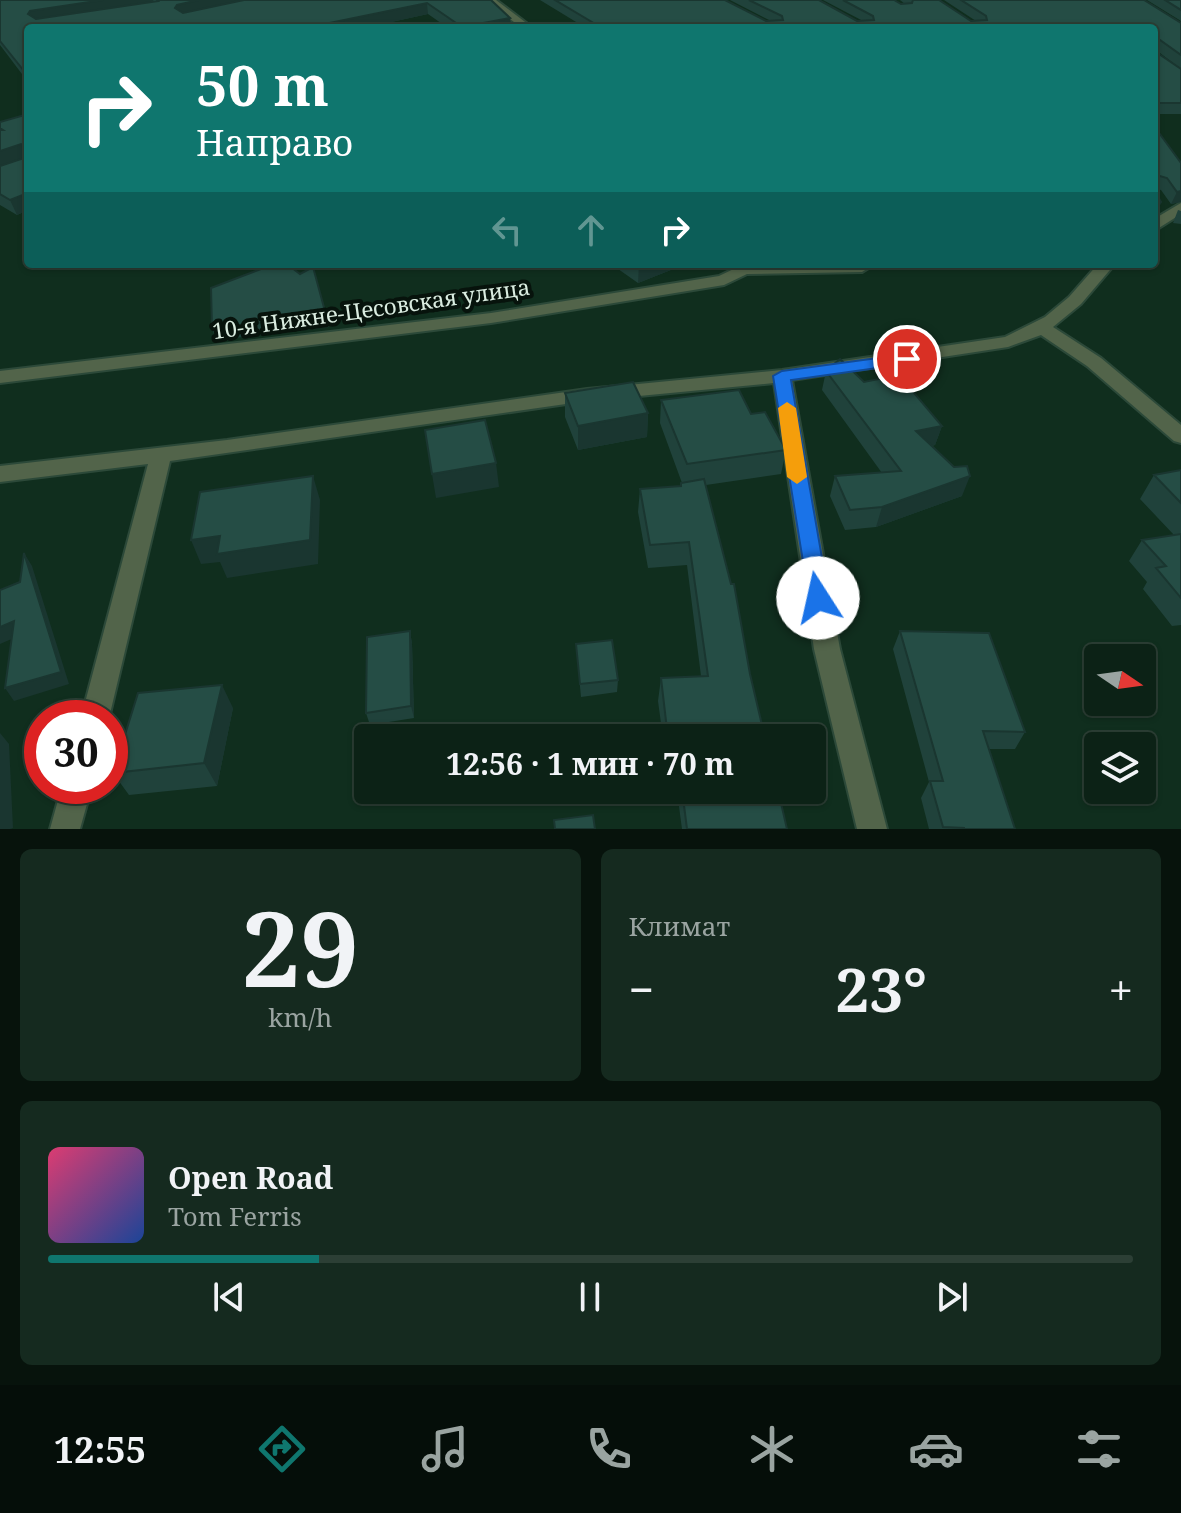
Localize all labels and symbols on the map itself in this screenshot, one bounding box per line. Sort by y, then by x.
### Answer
street label: 10-я Нижне-Цесовская улица [210,271,532,345]
pin [873,325,941,393]
position arrow [776,556,860,640]
north arrow [1084,644,1156,716]
speed limit sign: 30 [24,700,128,804]

